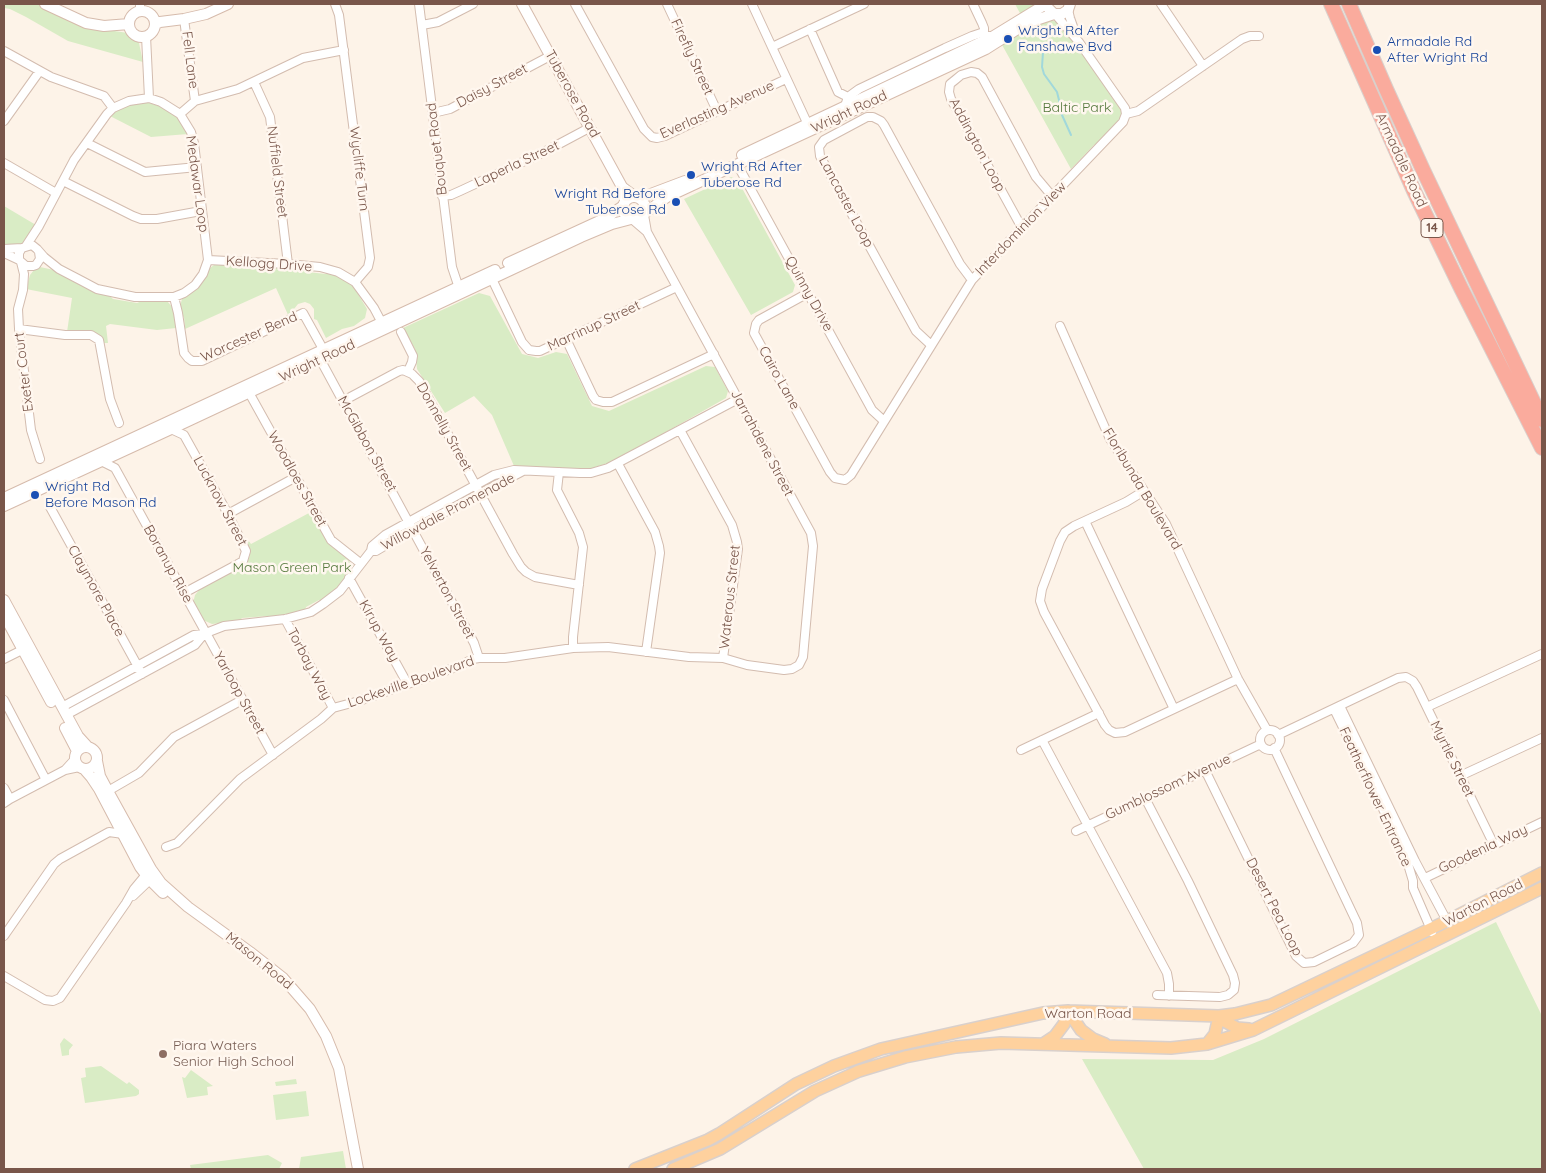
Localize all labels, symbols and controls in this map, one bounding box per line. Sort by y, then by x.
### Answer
street label: Firefly Street [667,16,717,98]
place label: Wright Rd After Fanshawe Bvd [1018,23,1119,56]
street label: Fell Lane [178,30,202,90]
marker: Wright Rd After Fanshawe Bvd [1002,33,1014,45]
place label: Armadale Rd After Wright Rd [1387,34,1488,66]
marker: Armadale Rd After Wright Rd [1371,44,1383,56]
street label: Tuberose Road [541,47,603,141]
street label: Daisy Street [454,60,530,112]
street label: Everlasting Avenue [657,77,777,143]
street label: Wright Road [808,87,890,137]
street label: Addington Loop [945,95,1009,195]
park label: Baltic Park [1042,100,1112,116]
street label: Bouquet Road [423,102,451,196]
street label: Armadale Road [1372,110,1430,210]
street label: Nuffield Street [263,125,291,219]
street label: Wycliffe Turn [345,126,373,212]
street label: Medawar Loop [182,135,212,233]
street label: Laperla Street [472,137,562,191]
street label: Lancaster Loop [815,153,877,251]
place label: Wright Rd After Tuberose Rd [701,159,802,192]
marker: Wright Rd After Tuberose Rd [685,169,697,181]
street label: Interdominion View [972,179,1070,279]
place label: Wright Rd Before Tuberose Rd [554,186,666,218]
marker: Wright Rd Before Tuberose Rd [670,196,682,208]
road number: 14 [1421,218,1443,238]
street label: Kellogg Drive [225,253,313,275]
street label: Quinny Drive [781,253,837,335]
street label: Marrinup Street [545,297,643,355]
street label: Worcester Bend [198,308,300,366]
street label: Exeter Court [11,331,37,413]
street label: Wright Road [276,336,358,386]
street label: Cairo Lane [755,343,803,413]
street label: Donnelly Street [413,380,475,474]
street label: Jarrahdene Street [727,387,797,499]
street label: McGibbon Street [334,393,400,495]
street label: Floribunda Boulevard [1099,425,1185,553]
street label: Woodloes Street [264,428,330,530]
street label: Lucknow Street [189,453,251,549]
street label: Willowdale Promenade [378,470,518,554]
place label: Wright Rd Before Mason Rd [45,479,157,512]
marker: Wright Rd Before Mason Rd [29,489,41,501]
street label: Boranup Rise [140,522,196,606]
street label: Claymore Place [64,542,128,640]
street label: Yelverton Street [416,544,478,642]
street label: Waterous Street [716,544,744,650]
park label: Mason Green Park [232,560,352,576]
street label: Kirup Way [355,597,403,665]
street label: Torbay Way [283,625,335,703]
street label: Yarloop Street [209,649,269,737]
street label: Lockeville Boulevard [346,652,476,712]
street label: Myrtle Street [1426,718,1478,800]
street label: Featherflower Entrance [1335,724,1415,870]
street label: Gumblossom Avenue [1103,751,1233,823]
street label: Goodenia Way [1436,821,1530,877]
street label: Desert Pea Loop [1242,855,1306,959]
street label: Warton Road [1440,876,1526,930]
street label: Mason Road [222,929,296,993]
street label: Warton Road [1044,1006,1132,1022]
place label: Piara Waters Senior High School [173,1038,294,1070]
marker: Piara Waters Senior High School [157,1048,169,1060]

